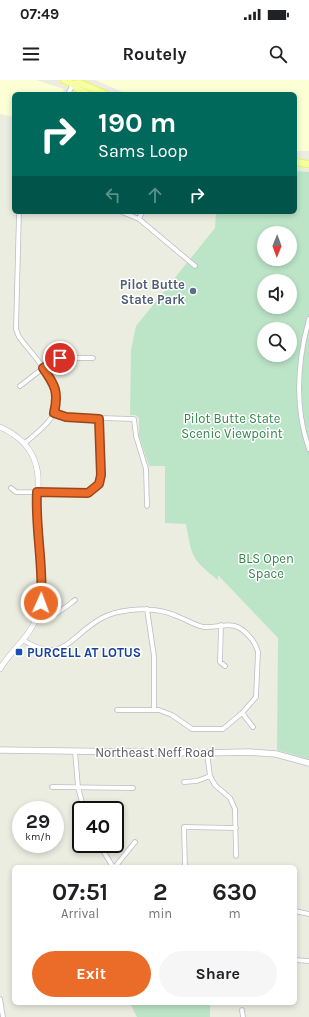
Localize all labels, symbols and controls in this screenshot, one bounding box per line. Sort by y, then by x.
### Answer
text: 07:49 [20,5,59,23]
icon: menu [20,43,42,65]
text: Routely [122,43,187,65]
icon: search [267,43,289,65]
text: 190 m [98,106,176,139]
icon: right [32,108,84,160]
text: Sams Loop [98,140,188,162]
icon: left [102,184,124,206]
icon: ahead [144,184,166,206]
icon: right [186,184,208,206]
north arrow [257,226,297,266]
map controls [257,226,297,362]
button: sound [257,274,297,314]
place label: Pilot Butte State Park [120,277,185,307]
marker: Pilot Butte State Park [188,286,198,296]
button: search [257,322,297,362]
pin [43,341,77,375]
icon: arrive [49,347,71,369]
park label: Pilot Butte State Scenic Viewpoint [181,411,283,441]
park label: BLS Open Space [238,551,294,581]
position arrow [20,582,62,624]
place label: PURCELL AT LOTUS [27,645,141,660]
marker: PURCELL AT LOTUS [14,647,24,657]
street label: Northeast Neff Road [95,745,215,760]
speed limit sign: 40 [72,801,124,853]
text: 29 [26,810,50,833]
text: km/h [25,831,51,843]
text: 07:51 [52,878,108,906]
text: 2 [153,878,167,906]
text: 630 [212,878,257,906]
text: Arrival [61,906,99,921]
text: min [148,906,172,921]
text: m [228,906,241,921]
button: Exit [32,951,151,997]
button: Share [159,951,277,997]

